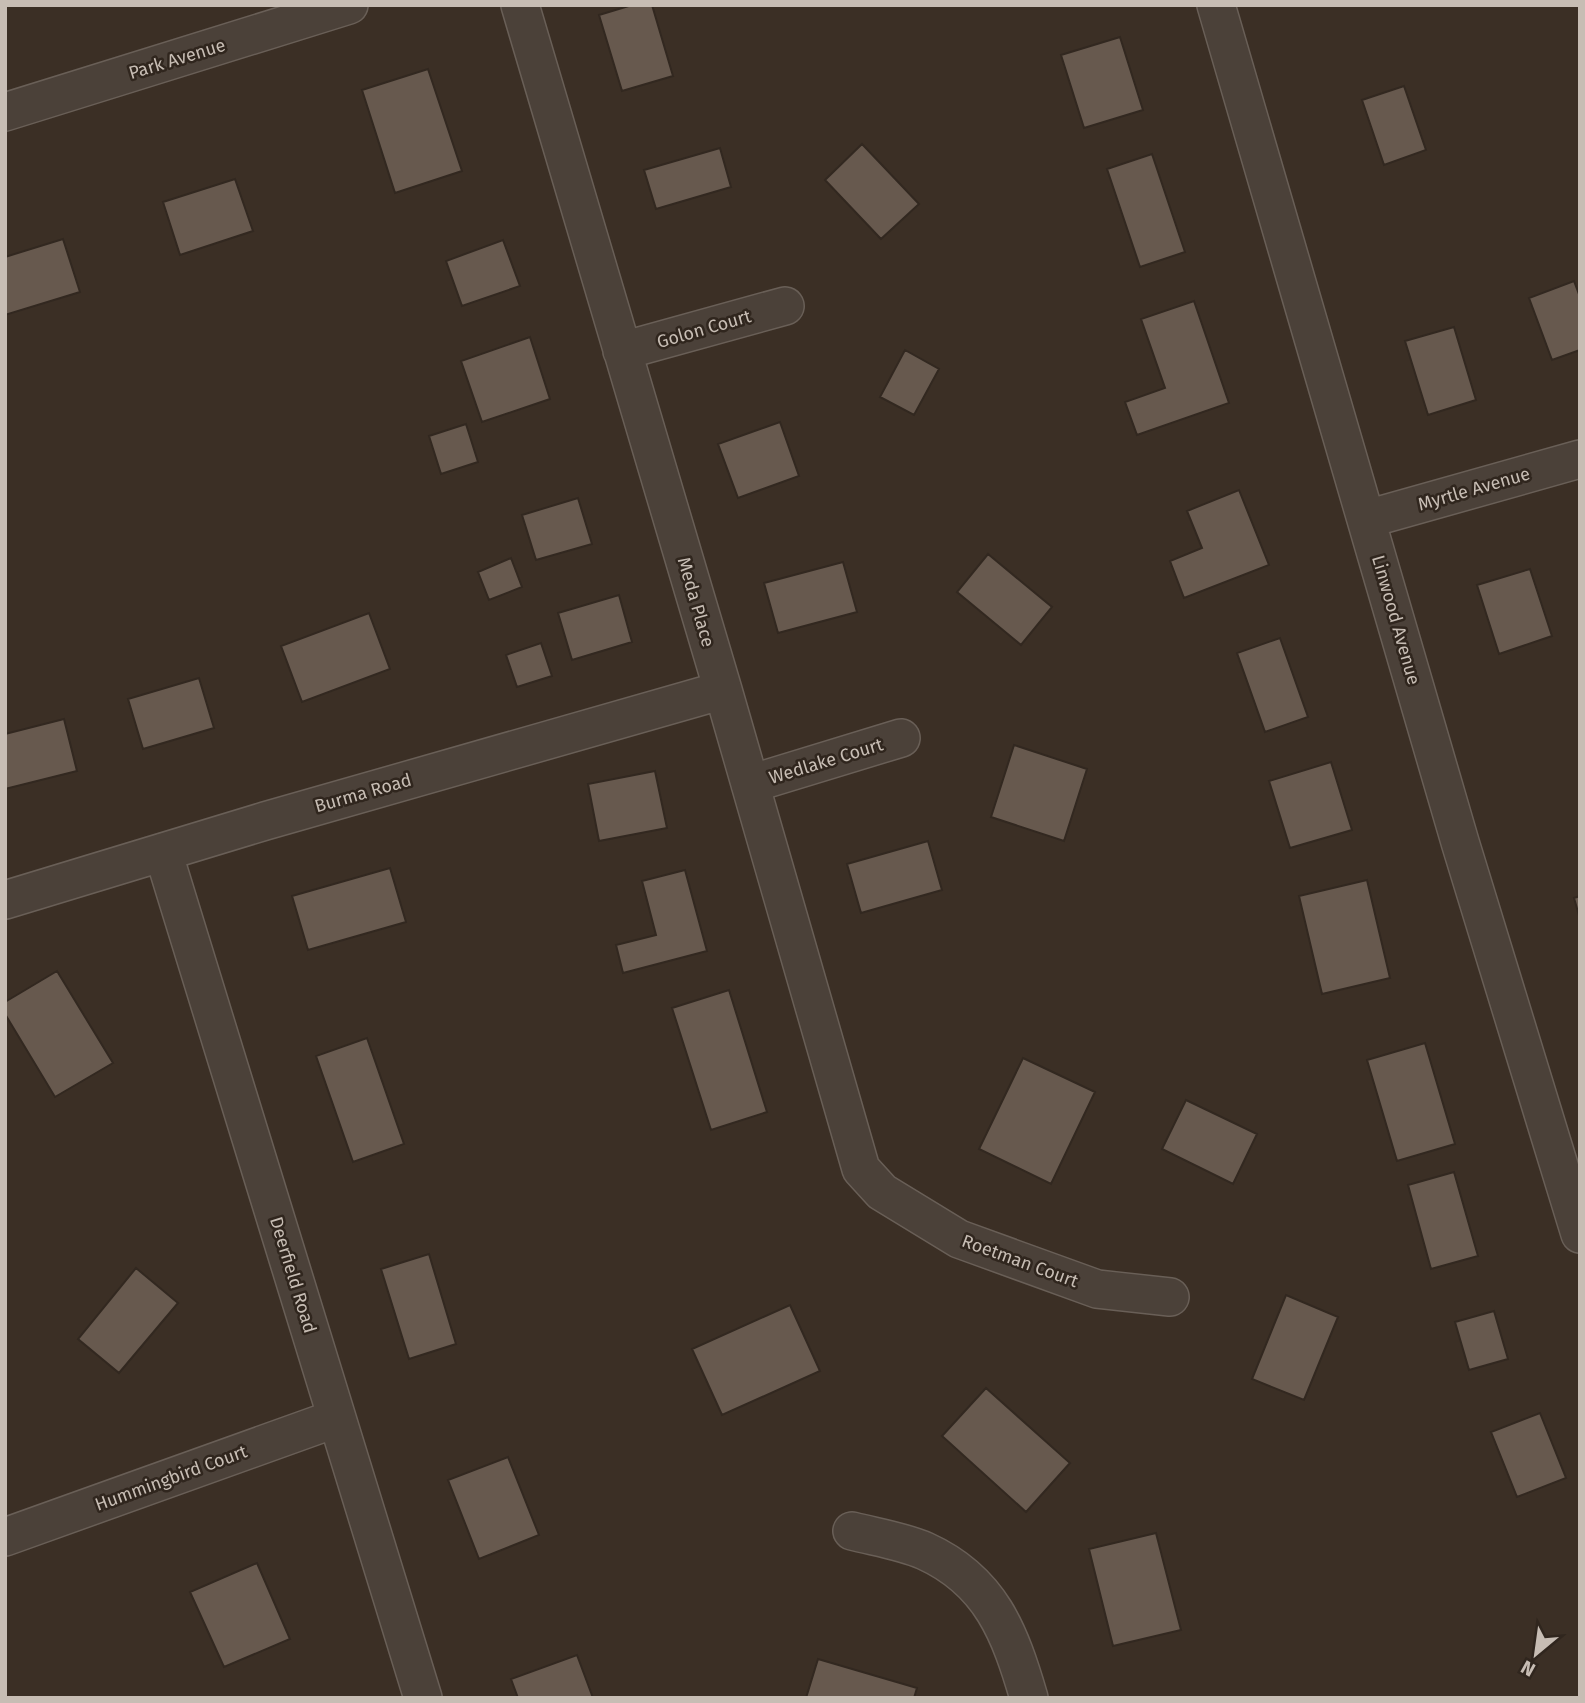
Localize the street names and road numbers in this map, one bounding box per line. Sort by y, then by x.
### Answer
street label: Park Avenue [126,34,228,84]
street label: Golon Court [654,305,754,353]
street label: Myrtle Avenue [1415,462,1533,516]
street label: Linwood Avenue [1367,553,1425,687]
street label: Meda Place [673,555,719,649]
street label: Wedlake Court [766,733,886,789]
street label: Burma Road [312,769,414,817]
street label: Deerfield Road [265,1214,321,1336]
street label: Roetman Court [959,1230,1082,1292]
street label: Hummingbird Court [92,1440,251,1516]

